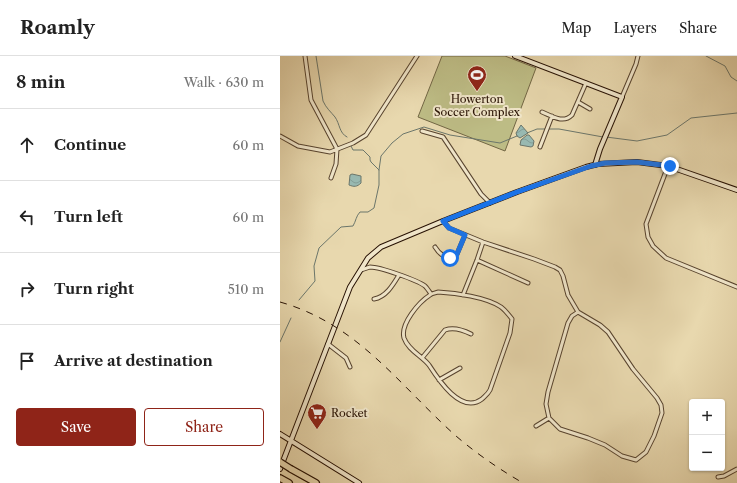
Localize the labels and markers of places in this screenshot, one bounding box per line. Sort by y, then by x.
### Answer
sports icon: Howerton Soccer Complex [466,64,488,92]
place label: Howerton Soccer Complex [434,92,521,119]
supermarket icon: Rocket [306,402,328,430]
place label: Rocket [331,406,368,420]

